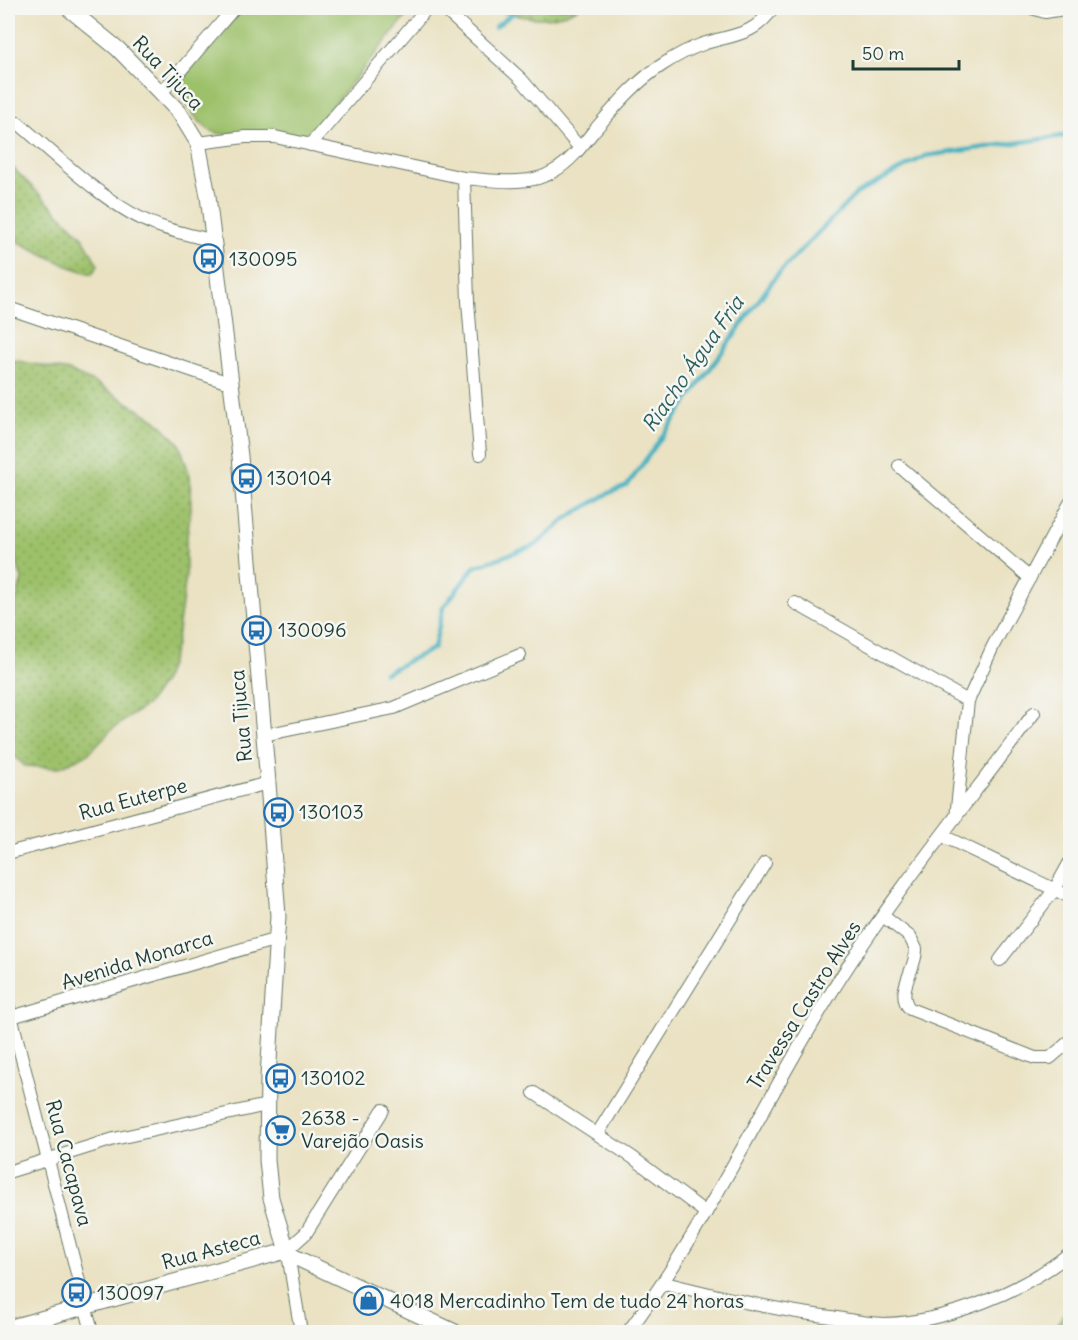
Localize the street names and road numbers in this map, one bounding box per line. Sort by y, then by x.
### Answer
street label: Rua Tijuca [128,30,209,115]
street label: Rua Tijuca [224,669,257,763]
street label: Rua Euterpe [76,772,190,825]
street label: Travessa Castro Alves [741,916,866,1094]
street label: Avenida Monarca [58,925,216,994]
street label: Rua Cacapava [41,1097,98,1229]
street label: Rua Asteca [159,1224,263,1275]

